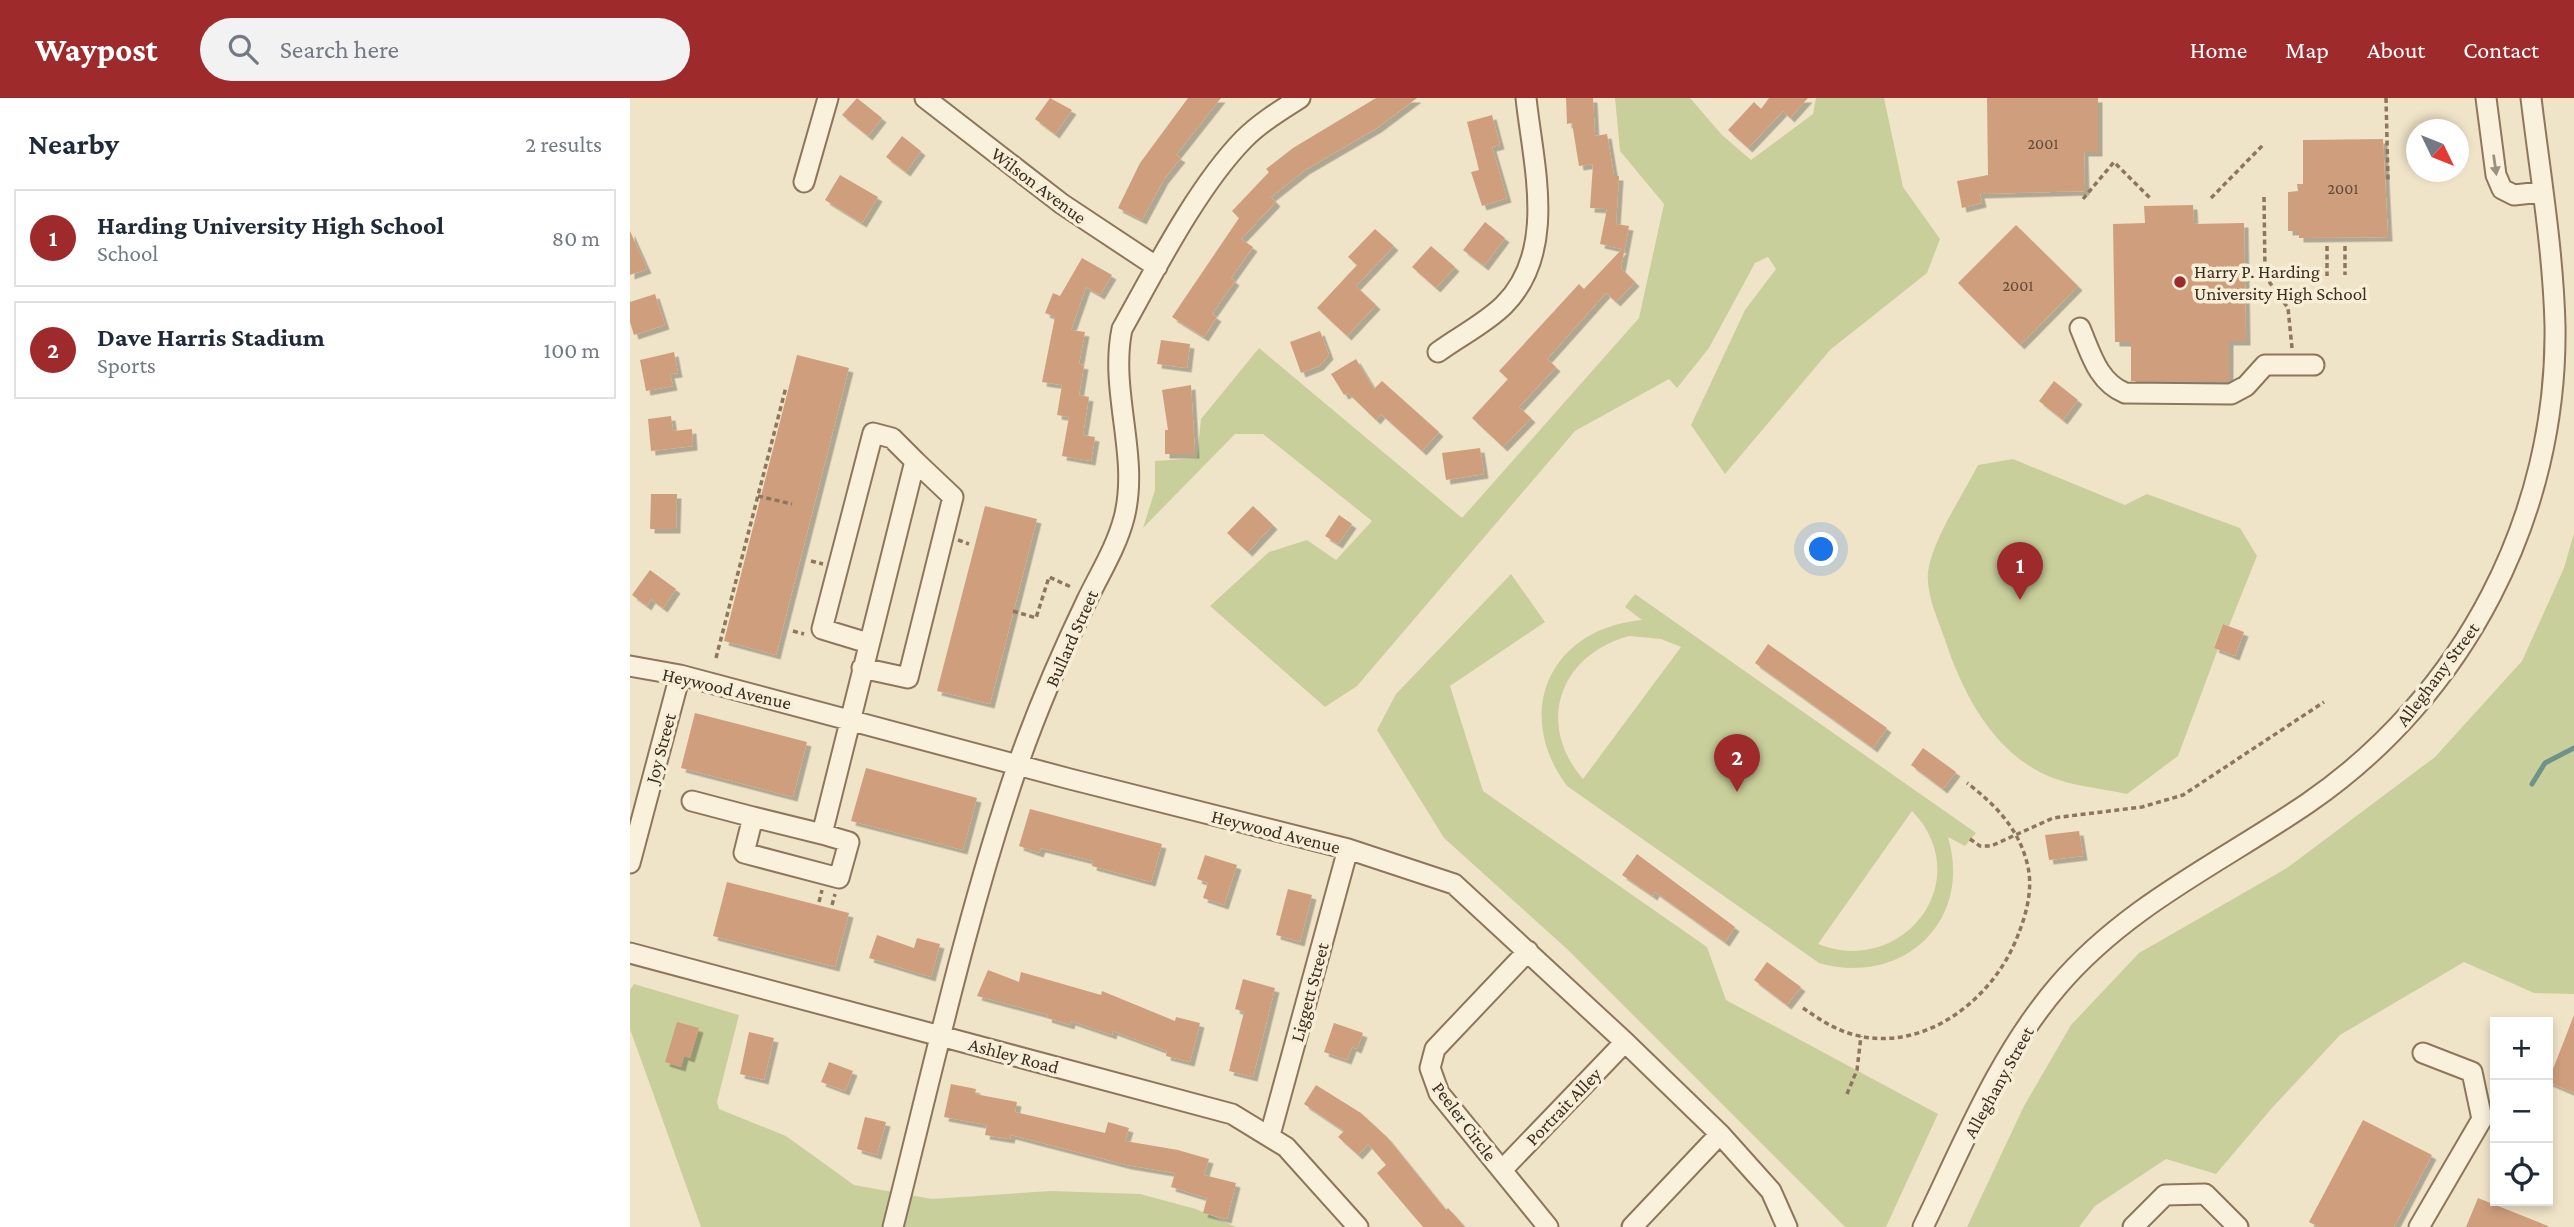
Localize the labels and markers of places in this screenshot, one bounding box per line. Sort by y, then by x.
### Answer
place label: Harry P. Harding University High School [2194,261,2367,304]
marker: Harry P. Harding University High School [2172,274,2188,290]
pin: 1 [1997,542,2043,600]
pin: 2 [1714,734,1760,792]

